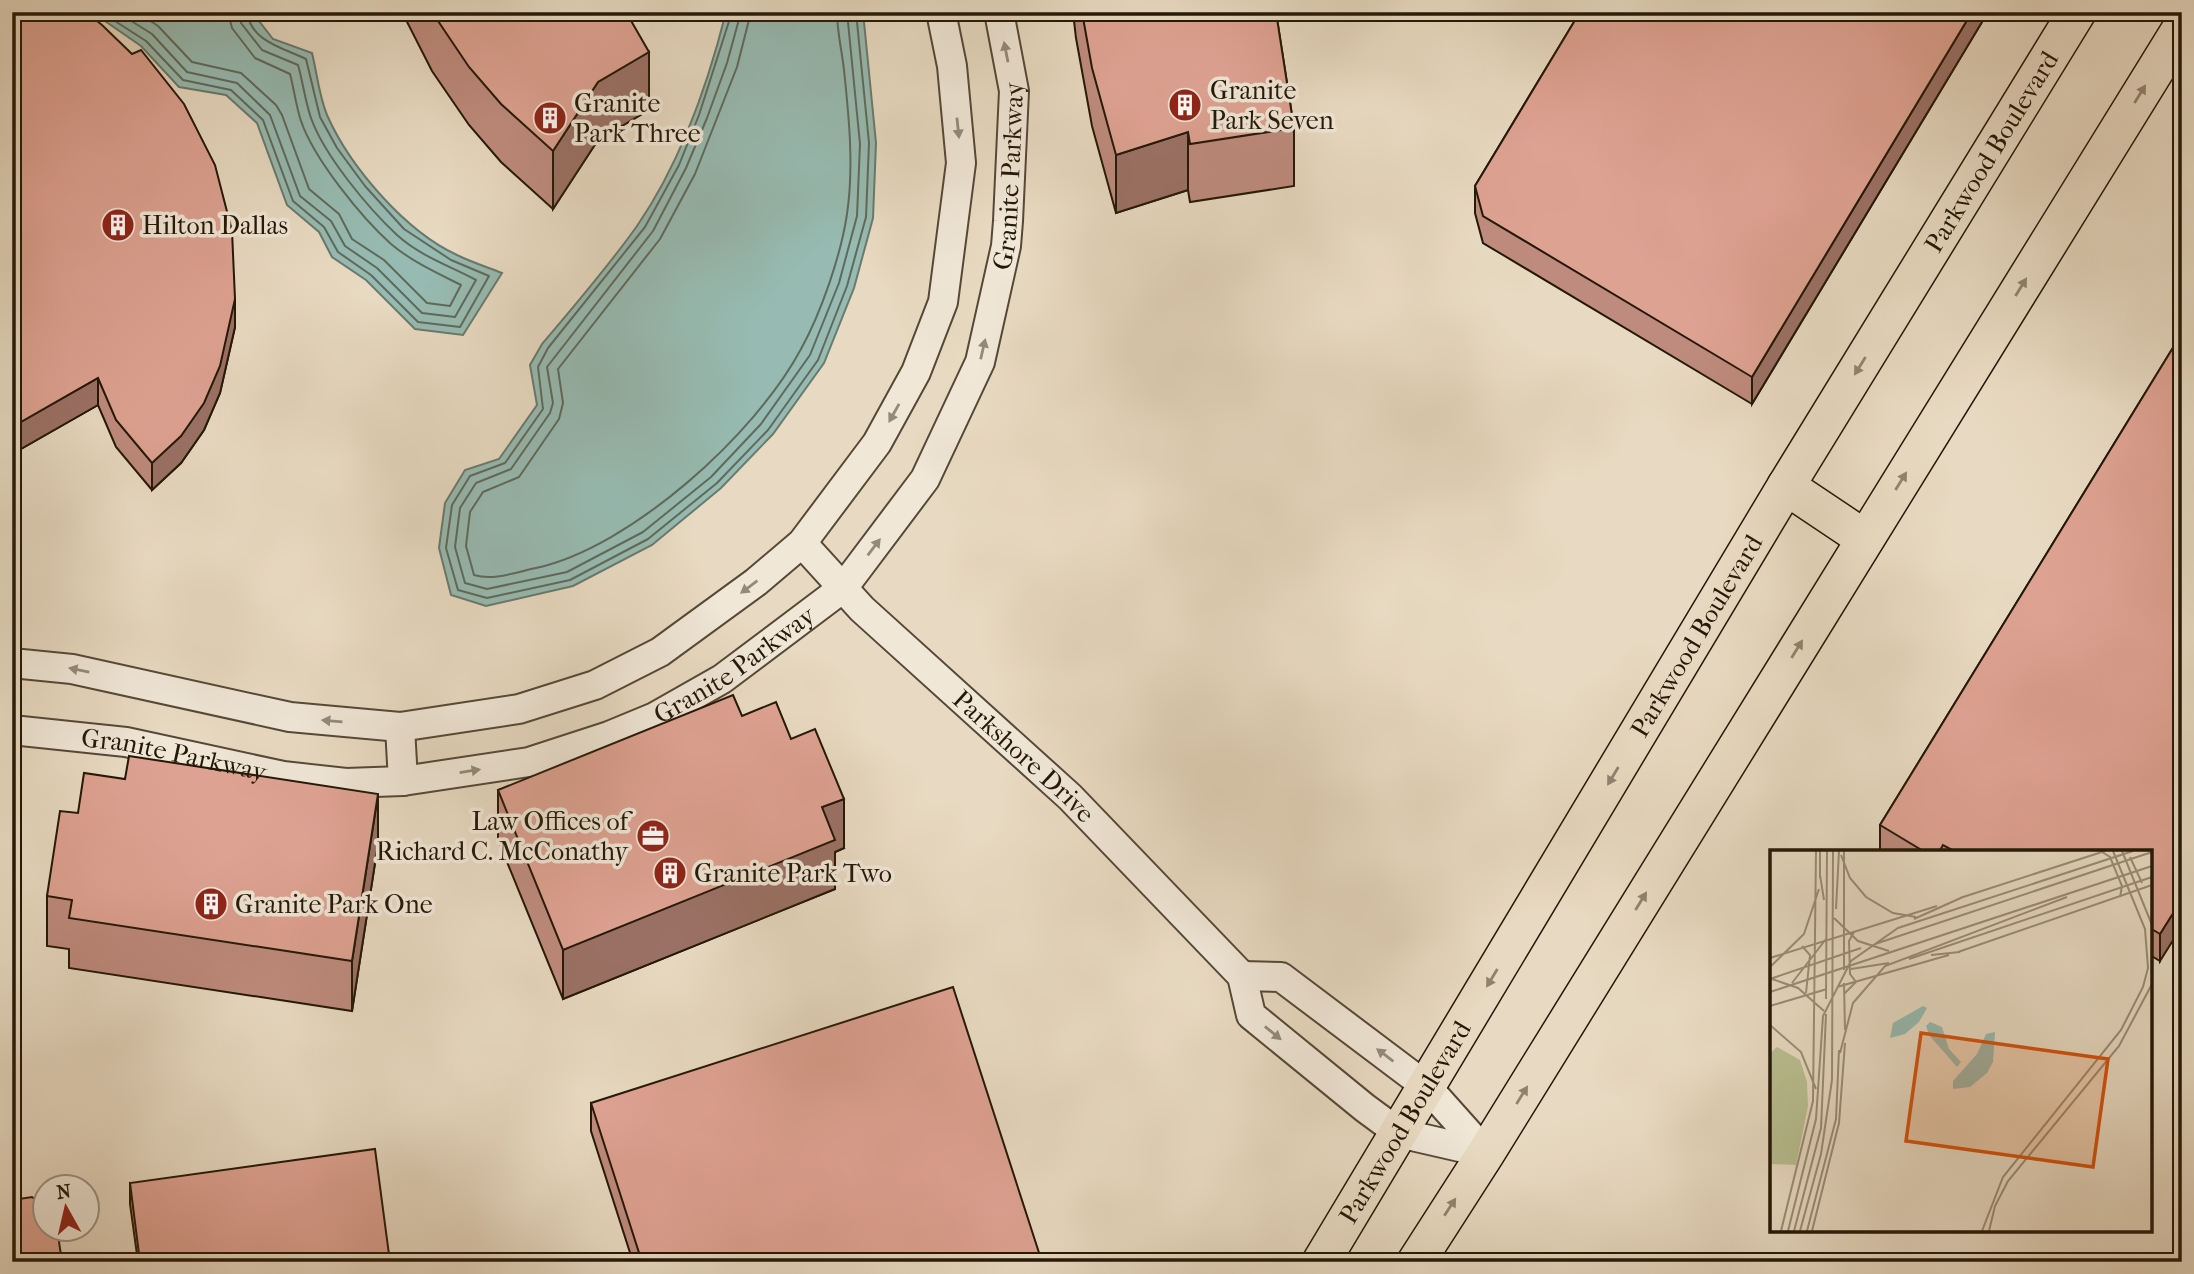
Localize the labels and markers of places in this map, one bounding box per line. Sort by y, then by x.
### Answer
place label: Granite Park Seven [1210,75,1334,136]
building icon: Granite Park Seven [1166,86,1204,124]
place label: Granite Park Three [574,88,701,149]
building icon: Granite Park Three [531,99,569,137]
building icon: Hilton Dallas [99,206,137,244]
place label: Hilton Dallas [142,210,288,241]
place label: Law Offices of Richard C. McConathy [376,806,633,867]
office icon: Law Offices of Richard C. McConathy [634,817,672,855]
building icon: Granite Park Two [651,854,689,892]
place label: Granite Park Two [694,858,892,889]
building icon: Granite Park One [192,885,230,923]
place label: Granite Park One [235,889,433,920]

